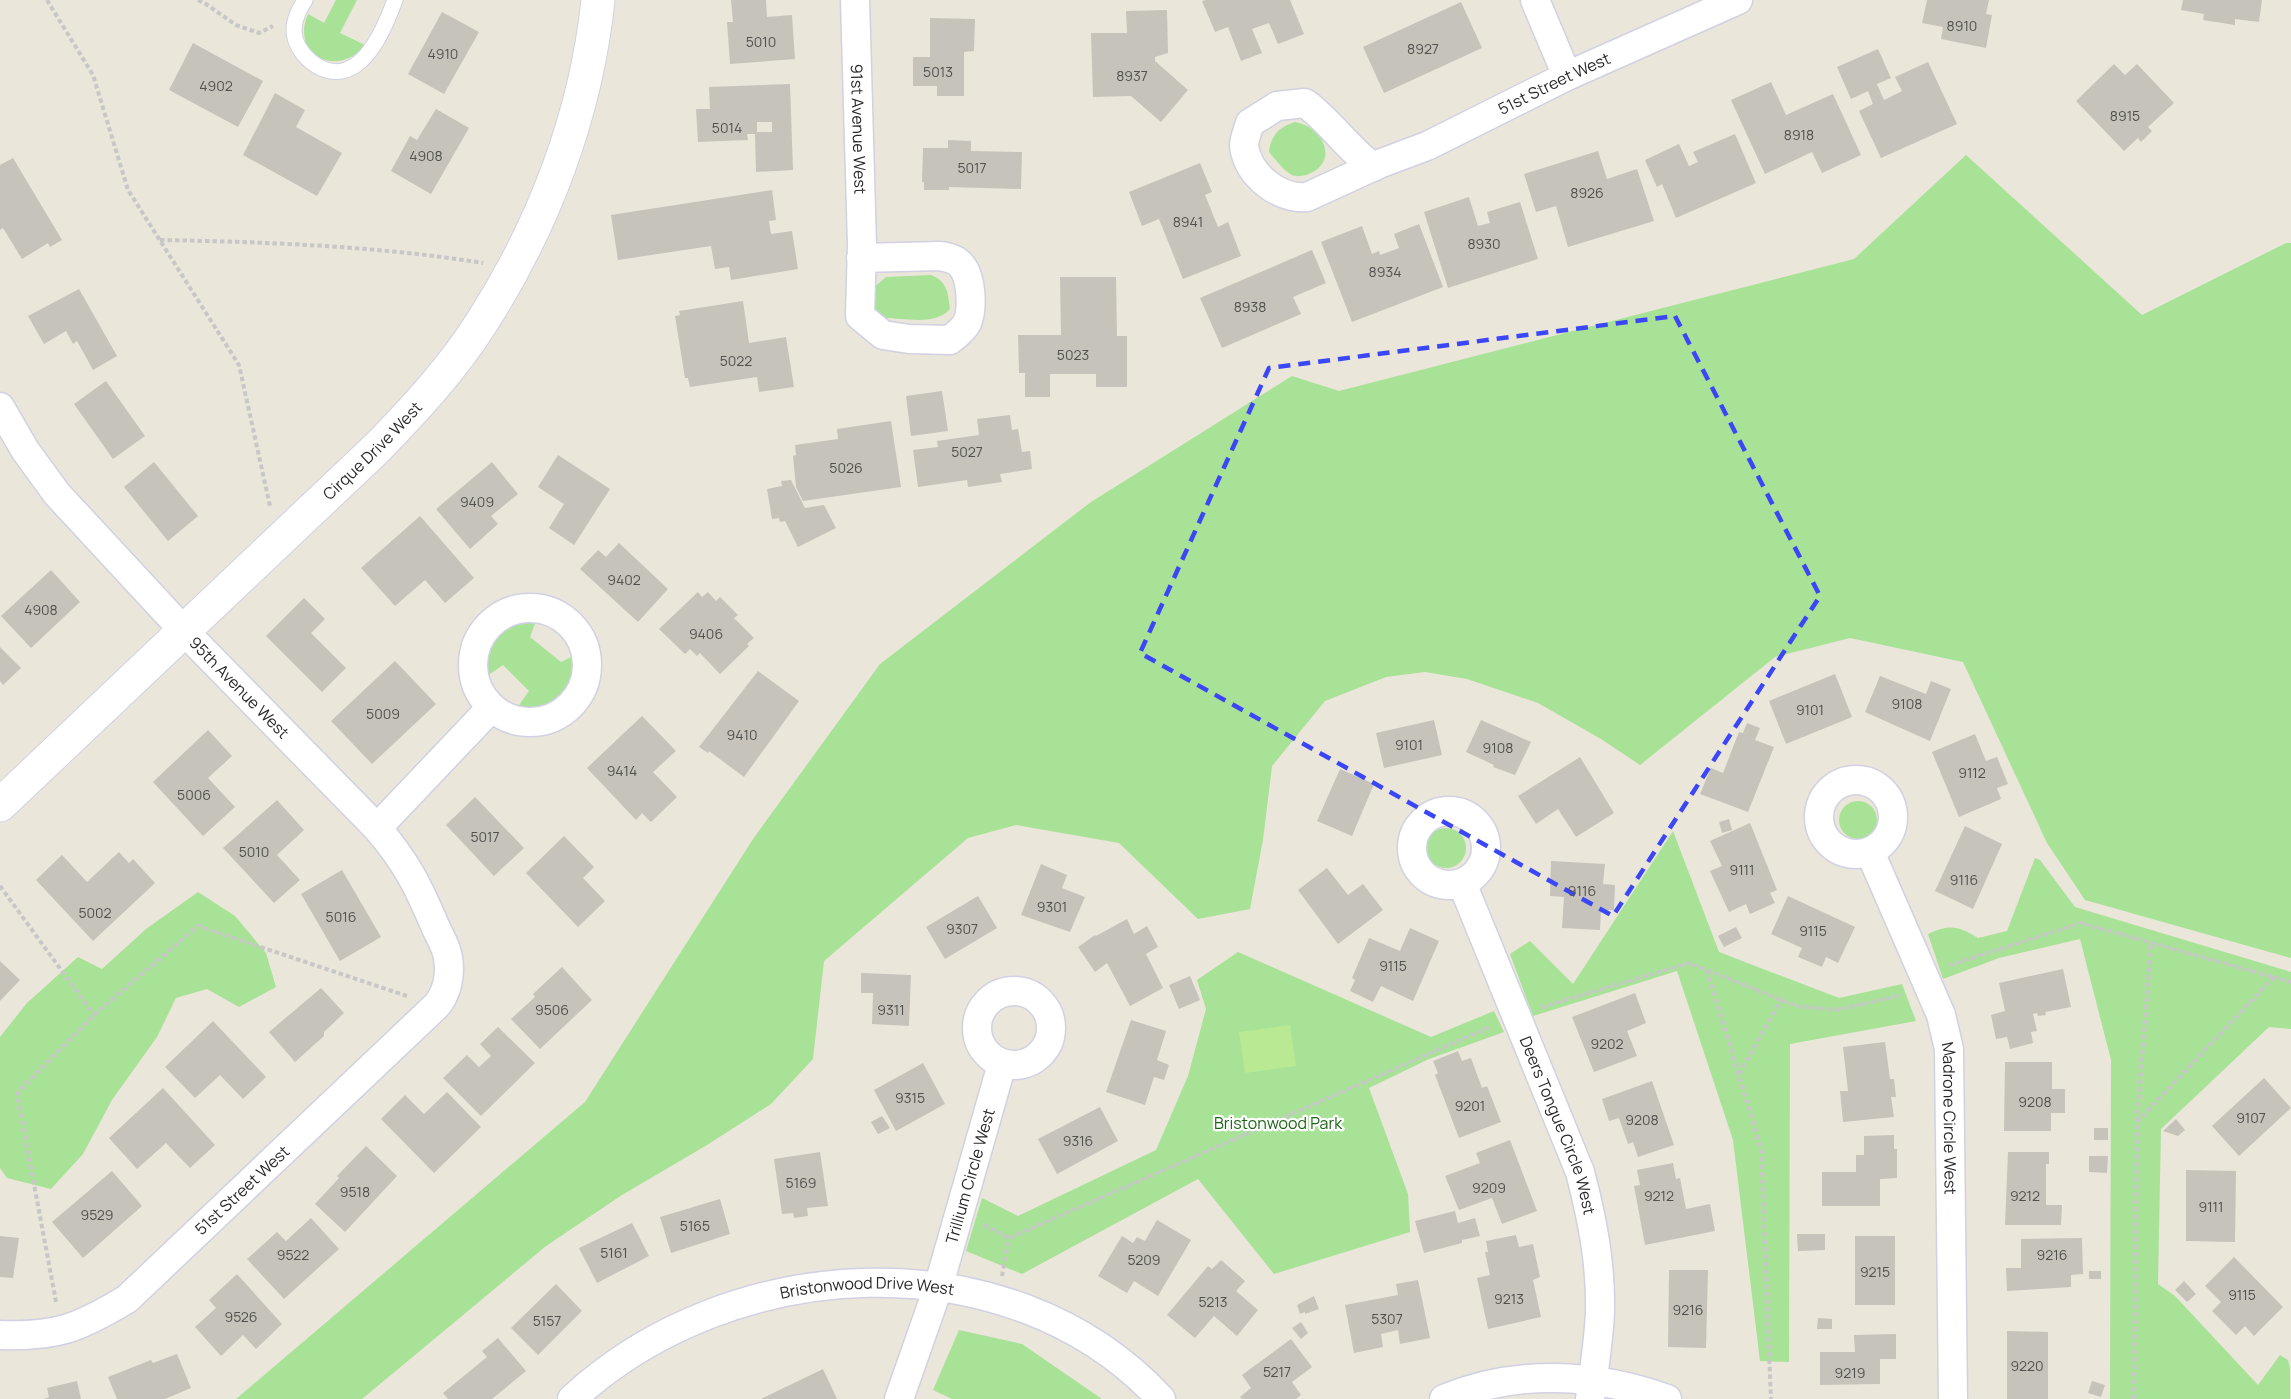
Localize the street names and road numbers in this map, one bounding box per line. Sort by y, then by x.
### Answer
street label: 51st Street West [1494,47,1614,120]
street label: 91st Avenue West [846,63,872,194]
street label: Cirque Drive West [318,397,427,505]
street label: 95th Avenue West [184,632,294,743]
street label: Deers Tongue Circle West [1515,1033,1601,1217]
street label: Madrone Circle West [1937,1040,1962,1195]
street label: Trillium Circle West [940,1106,1000,1246]
street label: 51st Street West [190,1140,294,1240]
street label: Bristonwood Drive West [778,1272,956,1304]

